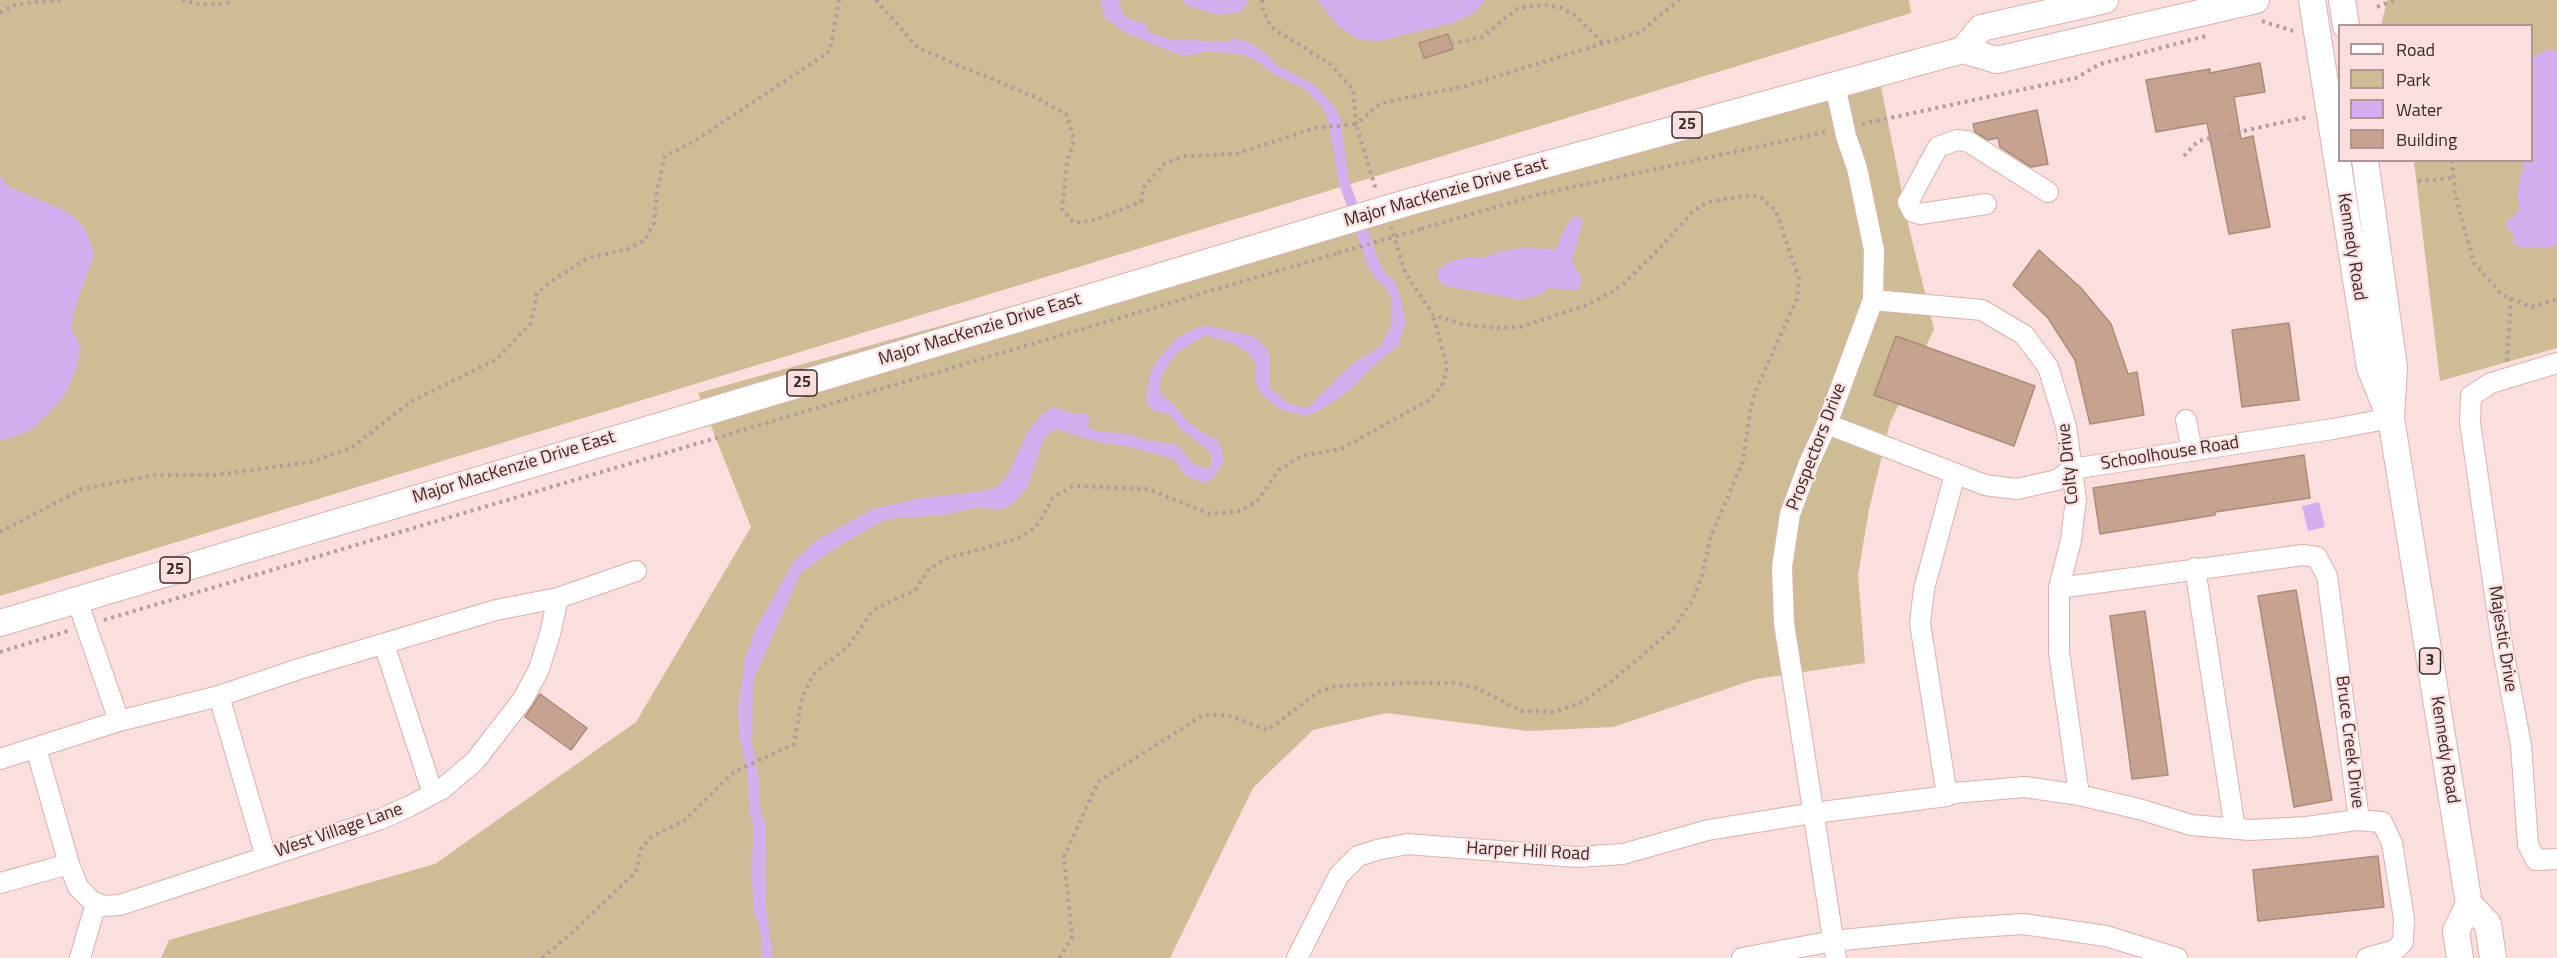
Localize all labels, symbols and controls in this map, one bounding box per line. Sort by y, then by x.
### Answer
legend [2338,24,2533,162]
text: Road [2396,36,2435,63]
text: Park [2396,66,2430,93]
text: Water [2396,96,2442,123]
road number: 25 [1672,112,1702,138]
text: Building [2396,126,2457,153]
street label: Major MacKenzie Drive East [1342,154,1550,232]
street label: Kennedy Road [2332,192,2370,302]
street label: Major MacKenzie Drive East [876,289,1084,371]
road number: 25 [787,370,817,396]
street label: Prospectors Drive [1783,380,1851,514]
street label: Colty Drive [2054,422,2084,506]
street label: Major MacKenzie Drive East [410,427,618,509]
street label: Schoolhouse Road [2099,432,2241,476]
road number: 25 [160,557,190,583]
street label: Majestic Drive [2483,584,2521,694]
road number: 3 [2420,648,2440,674]
street label: Bruce Creek Drive [2330,674,2368,810]
street label: Kennedy Road [2425,695,2463,805]
street label: West Village Lane [272,799,406,863]
street label: Harper Hill Road [1466,838,1590,866]

